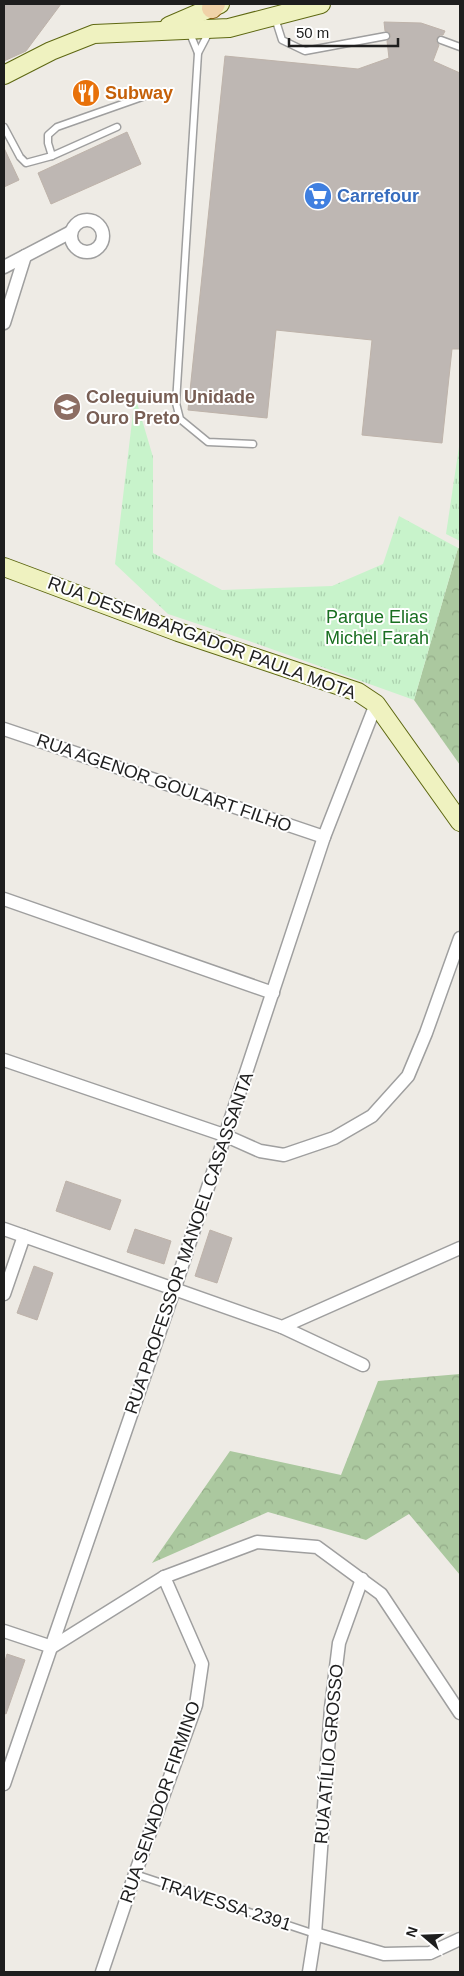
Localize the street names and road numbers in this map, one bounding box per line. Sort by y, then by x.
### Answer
street label: RUA DESEMBARGADOR PAULA MOTA [45,573,359,703]
street label: RUA AGENOR GOULART FILHO [34,730,294,836]
street label: RUA PROFESSOR MANOEL CASASSANTA [121,1070,257,1416]
street label: RUA ATÍLIO GROSSO [311,1663,347,1845]
street label: RUA SENADOR FIRMINO [116,1699,204,1905]
street label: TRAVESSA 2391 [156,1873,294,1935]

